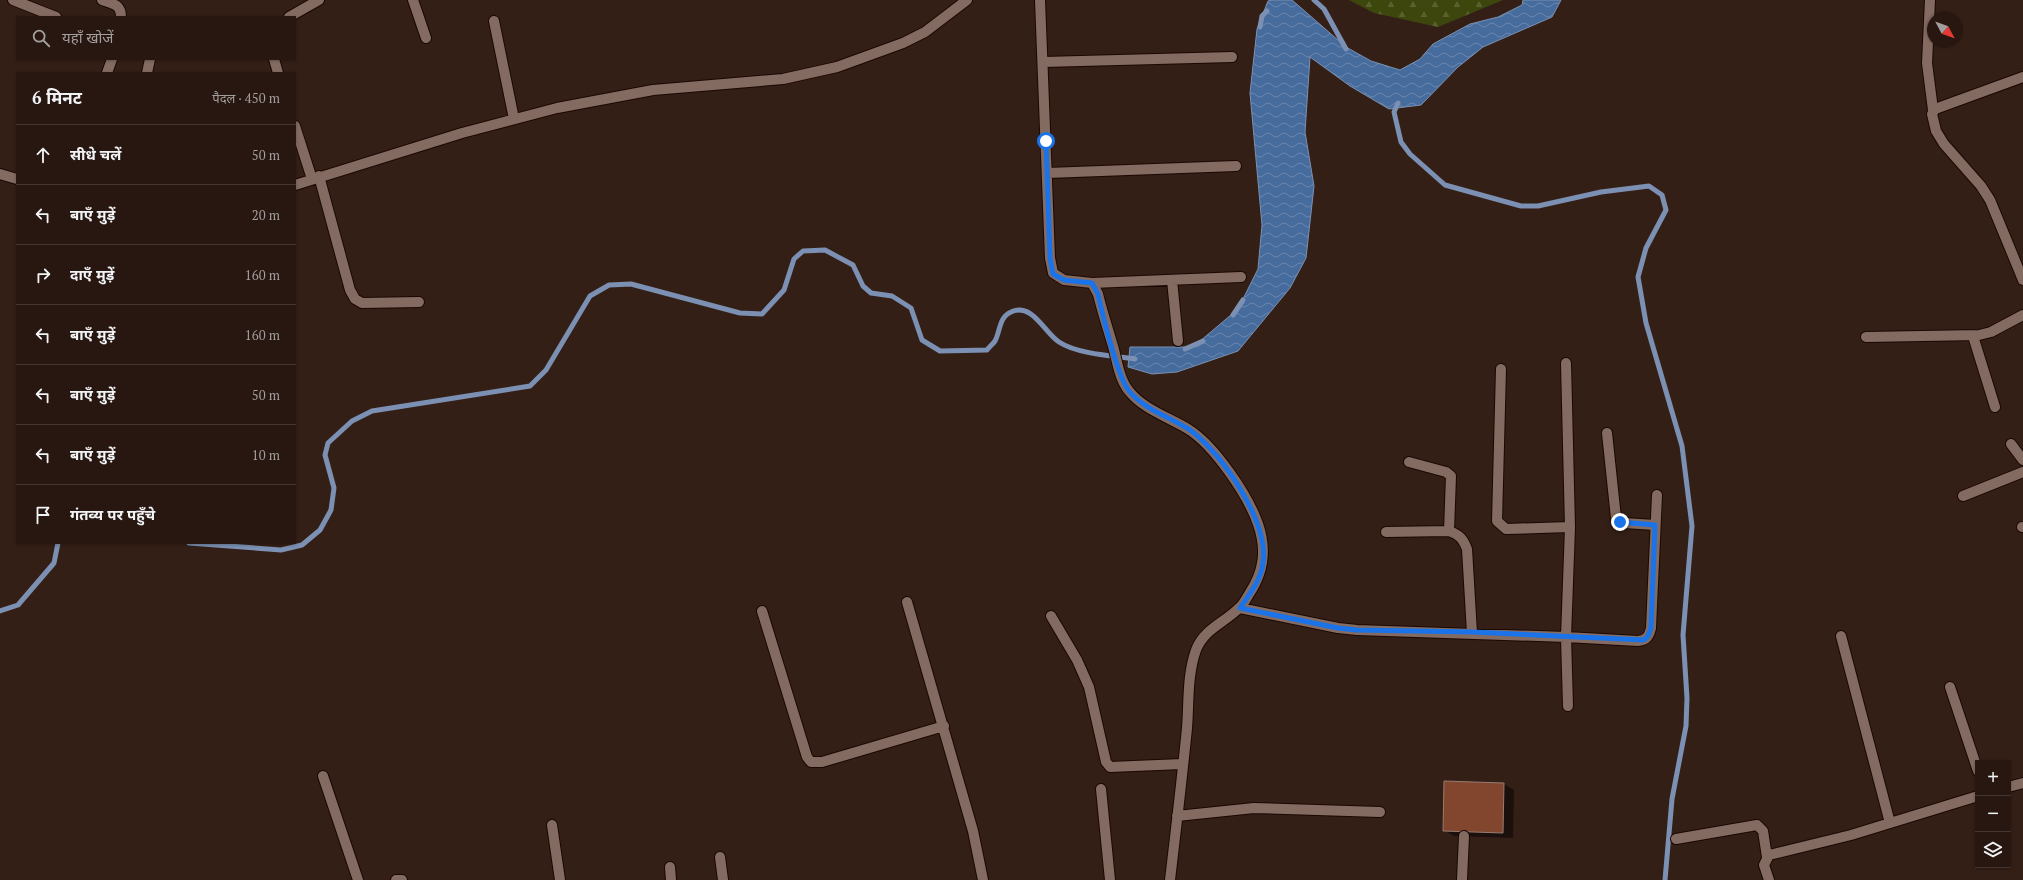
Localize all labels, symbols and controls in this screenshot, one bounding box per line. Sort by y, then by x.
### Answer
north arrow [1927,12,1963,48]
search box [16,16,296,60]
icon: search [30,27,52,49]
text: यहाँ खोजें [62,27,113,47]
text: 6 मिनट [32,86,82,109]
text: पैदल · 450 m [212,89,280,107]
route start [1037,132,1055,150]
icon: ahead [32,144,54,166]
text: सीधे चलें [70,144,121,164]
text: 50 m [252,146,280,164]
icon: left [32,204,54,226]
text: बाएँ मुड़ें [70,204,115,224]
text: 20 m [252,206,280,224]
icon: right [32,264,54,286]
text: दाएँ मुड़ें [70,264,114,284]
text: 160 m [245,266,280,284]
icon: left [32,324,54,346]
text: बाएँ मुड़ें [70,324,115,344]
text: 160 m [245,326,280,344]
icon: left [32,384,54,406]
text: बाएँ मुड़ें [70,384,115,404]
text: 50 m [252,386,280,404]
icon: left [32,444,54,466]
text: बाएँ मुड़ें [70,444,115,464]
text: 10 m [252,446,280,464]
icon: arrive [32,504,54,526]
text: गंतव्य पर पहुँचे [70,504,155,524]
route end [1611,513,1629,531]
map controls [1975,760,2011,868]
button: + [1975,760,2011,796]
button: − [1975,796,2011,832]
button: layers [1975,832,2011,868]

